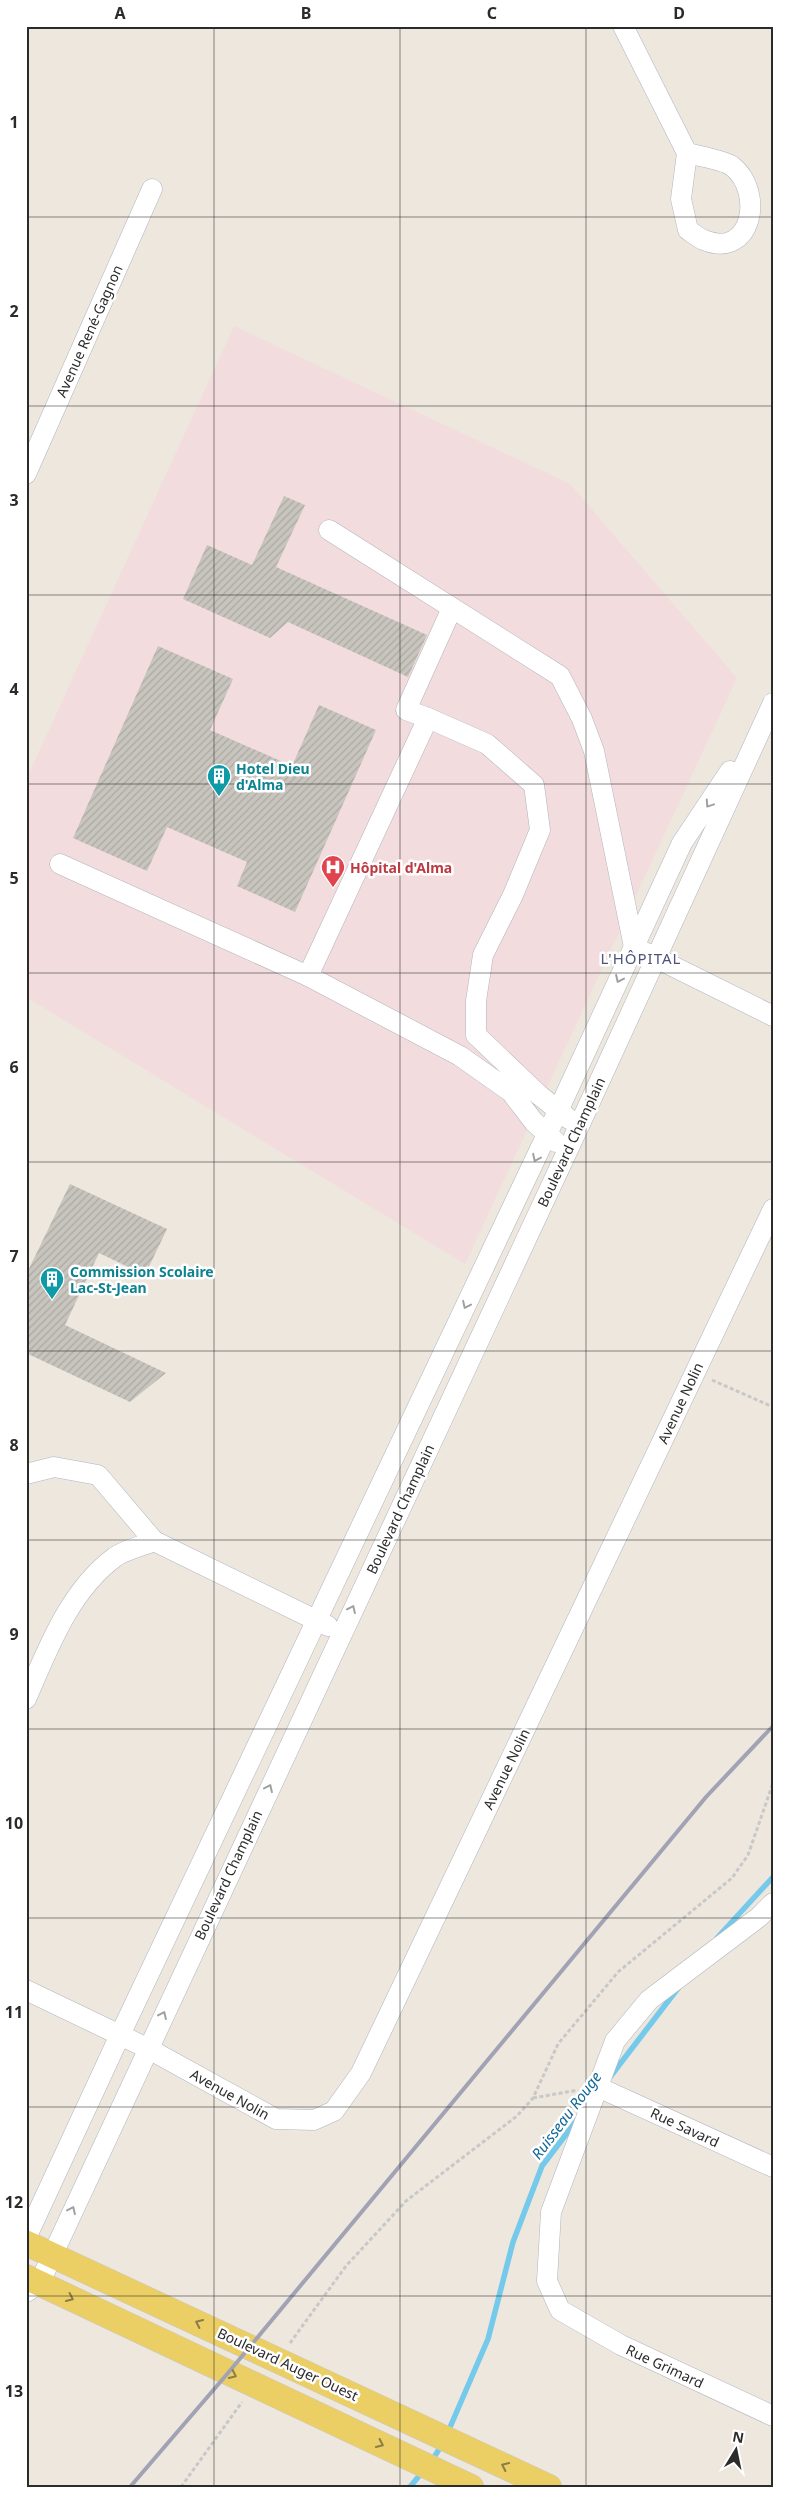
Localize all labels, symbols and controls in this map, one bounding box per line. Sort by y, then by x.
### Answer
text: A [114,2,126,24]
text: B [301,2,311,24]
text: C [487,2,497,24]
text: D [673,2,685,24]
text: 1 [9,111,19,133]
street label: Avenue René-Gagnon [51,262,127,400]
text: 2 [9,300,19,322]
text: 3 [9,489,19,511]
text: 4 [9,678,19,700]
place label: Hotel Dieu d'Alma [236,759,310,794]
building icon: Hotel Dieu d'Alma [206,763,232,797]
one-way arrow [705,798,715,807]
hospital icon: Hôpital d'Alma [320,854,346,888]
place label: Hôpital d'Alma [350,858,452,877]
text: 5 [9,867,19,889]
district label: L'HÔPITAL [601,948,681,968]
one-way arrow [615,974,626,983]
text: 6 [9,1056,19,1078]
street label: Boulevard Champlain [533,1074,609,1210]
one-way arrow [532,1153,542,1162]
text: 7 [9,1245,19,1267]
place label: Commission Scolaire Lac-St-Jean [70,1262,214,1297]
building icon: Commission Scolaire Lac-St-Jean [39,1266,65,1300]
one-way arrow [462,1300,473,1309]
street label: Avenue Nolin [653,1359,707,1447]
text: 8 [9,1434,19,1456]
street label: Boulevard Champlain [362,1441,438,1577]
one-way arrow [346,1605,357,1614]
text: 9 [9,1623,19,1645]
street label: Avenue Nolin [478,1725,534,1813]
one-way arrow [262,1784,273,1793]
street label: Boulevard Champlain [190,1807,266,1943]
text: 10 [5,1812,23,1834]
text: 11 [5,2001,23,2023]
one-way arrow [156,2011,167,2020]
street label: Avenue Nolin [187,2064,273,2124]
water label: Ruisseau Rouge [527,2067,606,2163]
street label: Rue Savard [648,2103,722,2151]
text: 12 [5,2191,23,2213]
one-way arrow [66,2206,76,2215]
one-way arrow [65,2292,74,2303]
one-way arrow [195,2319,204,2329]
street label: Boulevard Auger Ouest [215,2323,361,2405]
street label: Rue Grimard [623,2340,707,2392]
one-way arrow [228,2369,237,2379]
text: 13 [5,2380,23,2402]
north arrow [712,2426,762,2476]
text: N [731,2426,746,2447]
one-way arrow [375,2438,384,2448]
one-way arrow [501,2462,510,2472]

